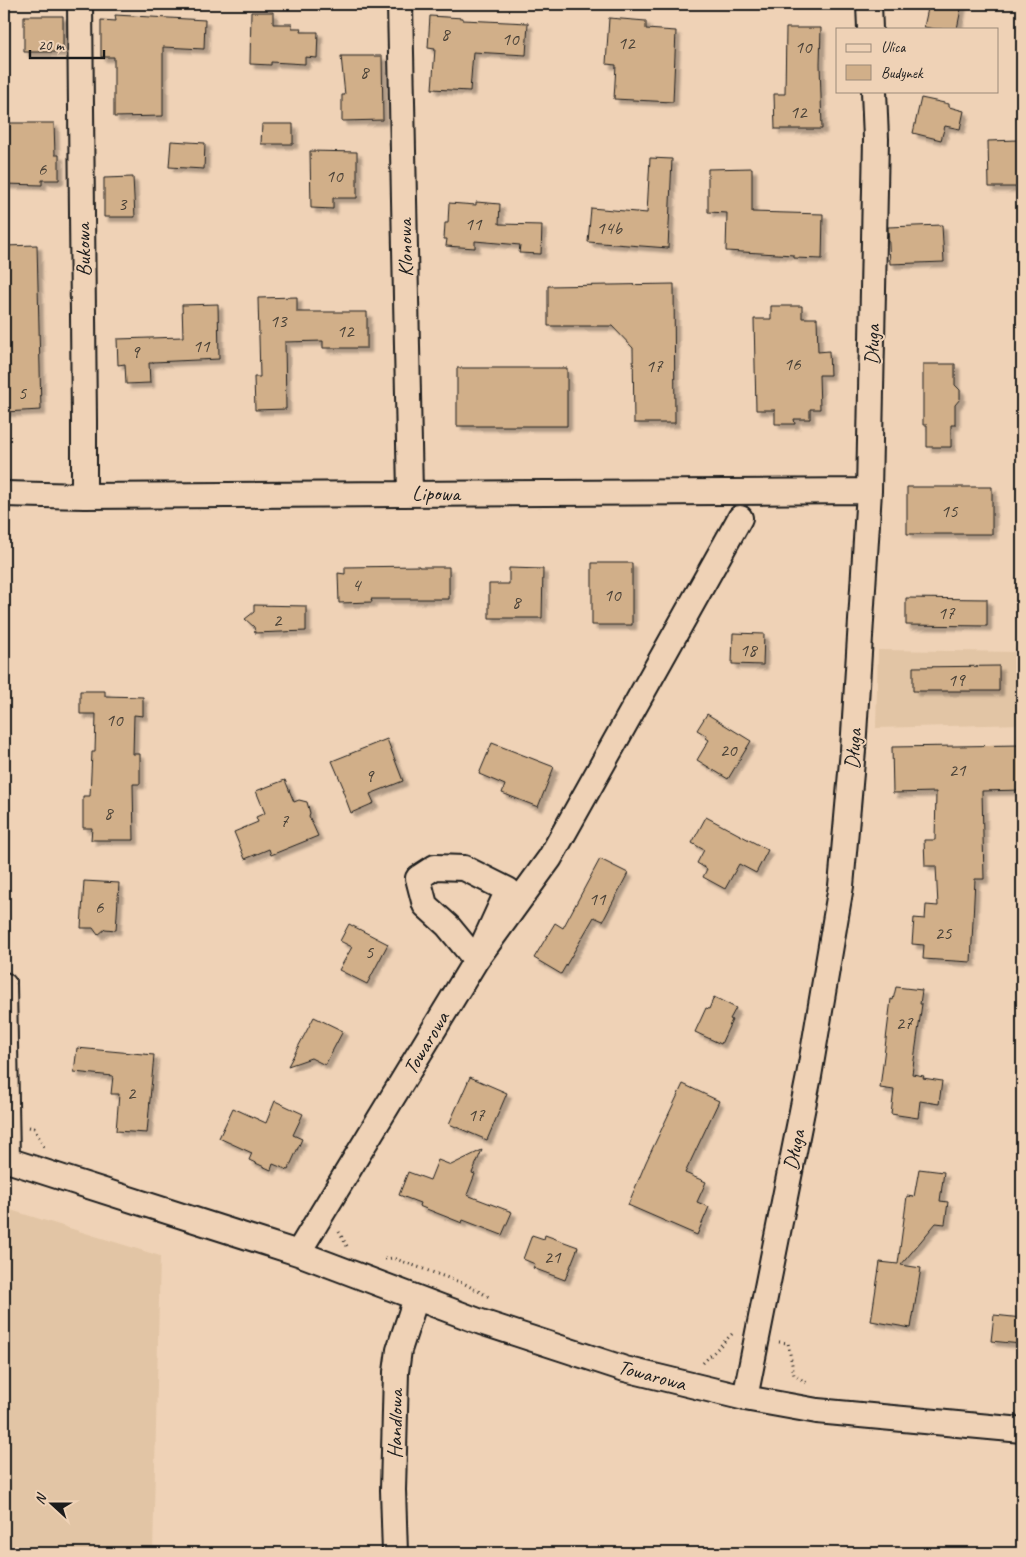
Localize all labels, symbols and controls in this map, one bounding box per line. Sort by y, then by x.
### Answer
house number: 8 [441,22,452,46]
house number: 10 [501,27,520,51]
scale bar [30,28,104,60]
legend [836,28,998,92]
house number: 12 [617,31,636,55]
house number: 10 [794,35,813,59]
text: 20 m [38,36,65,55]
text: Ulica [881,38,906,57]
house number: 8 [360,60,371,84]
text: Budynek [881,64,924,83]
house number: 12 [789,100,808,124]
house number: 6 [38,157,48,181]
house number: 10 [325,164,344,188]
house number: 3 [118,192,128,216]
house number: 11 [464,212,483,236]
street label: Klonowa [391,216,419,277]
house number: 14b [596,216,623,240]
street label: Bukowa [69,221,96,277]
house number: 13 [269,309,288,333]
house number: 12 [336,319,355,343]
street label: Długa [859,323,885,365]
house number: 11 [192,334,211,358]
house number: 9 [131,340,141,364]
house number: 16 [783,352,802,376]
house number: 17 [645,354,664,378]
house number: 5 [18,381,28,405]
street label: Lipowa [412,480,462,506]
house number: 15 [940,499,959,523]
house number: 4 [352,573,363,597]
house number: 10 [603,583,622,607]
house number: 8 [512,590,523,614]
house number: 17 [937,601,956,625]
house number: 2 [273,608,283,632]
house number: 18 [739,638,759,662]
house number: 19 [947,668,966,692]
house number: 10 [105,708,124,732]
street label: Długa [839,726,867,770]
house number: 20 [719,738,738,762]
house number: 21 [948,758,967,782]
house number: 9 [365,764,375,788]
house number: 8 [104,801,115,825]
house number: 7 [280,809,290,833]
house number: 11 [588,887,607,911]
house number: 6 [95,895,105,919]
house number: 25 [934,921,953,945]
house number: 5 [365,940,375,964]
street label: Towarowa [397,1005,456,1079]
house number: 27 [895,1011,914,1035]
house number: 2 [127,1081,137,1105]
house number: 17 [467,1103,486,1127]
street label: Długa [777,1126,811,1172]
house number: 21 [543,1245,562,1269]
street label: Towarowa [615,1353,691,1397]
street label: Handlowa [381,1387,409,1459]
north arrow [28,1480,78,1530]
text: N [31,1490,51,1507]

